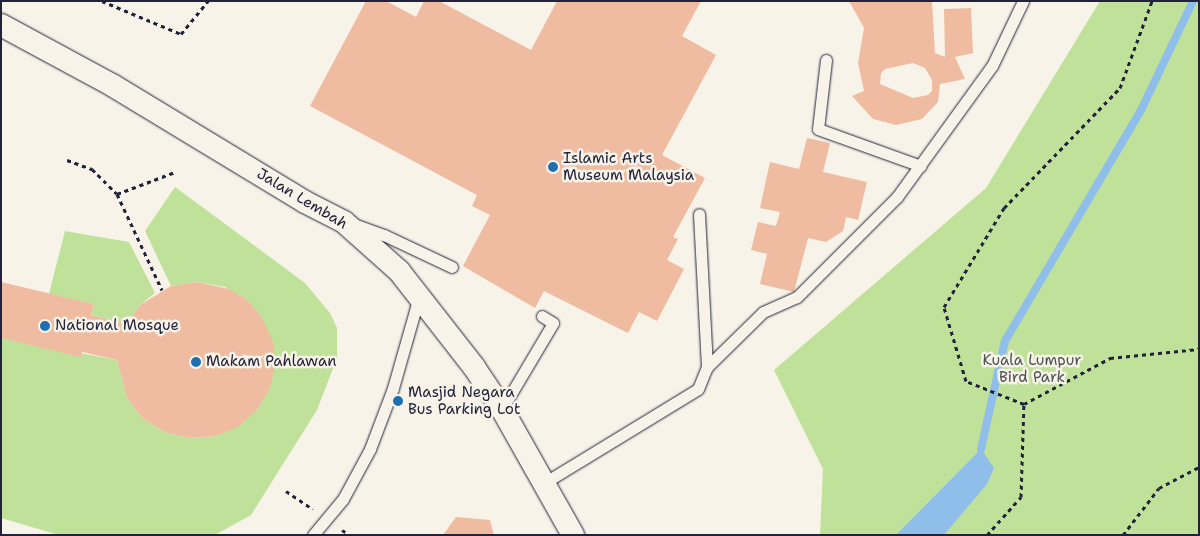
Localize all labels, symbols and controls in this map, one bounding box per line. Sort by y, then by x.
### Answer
place label: Islamic Arts Museum Malaysia [563,149,694,184]
marker: Islamic Arts Museum Malaysia [547,161,559,173]
street label: Jalan Lembah [253,165,351,233]
place label: National Mosque [55,317,179,335]
marker: National Mosque [39,320,51,332]
park label: Kuala Lumpur Bird Park [983,351,1081,386]
place label: Makam Pahlawan [206,353,336,371]
marker: Makam Pahlawan [190,356,202,368]
place label: Masjid Negara Bus Parking Lot [408,383,520,418]
marker: Masjid Negara Bus Parking Lot [392,395,404,407]

